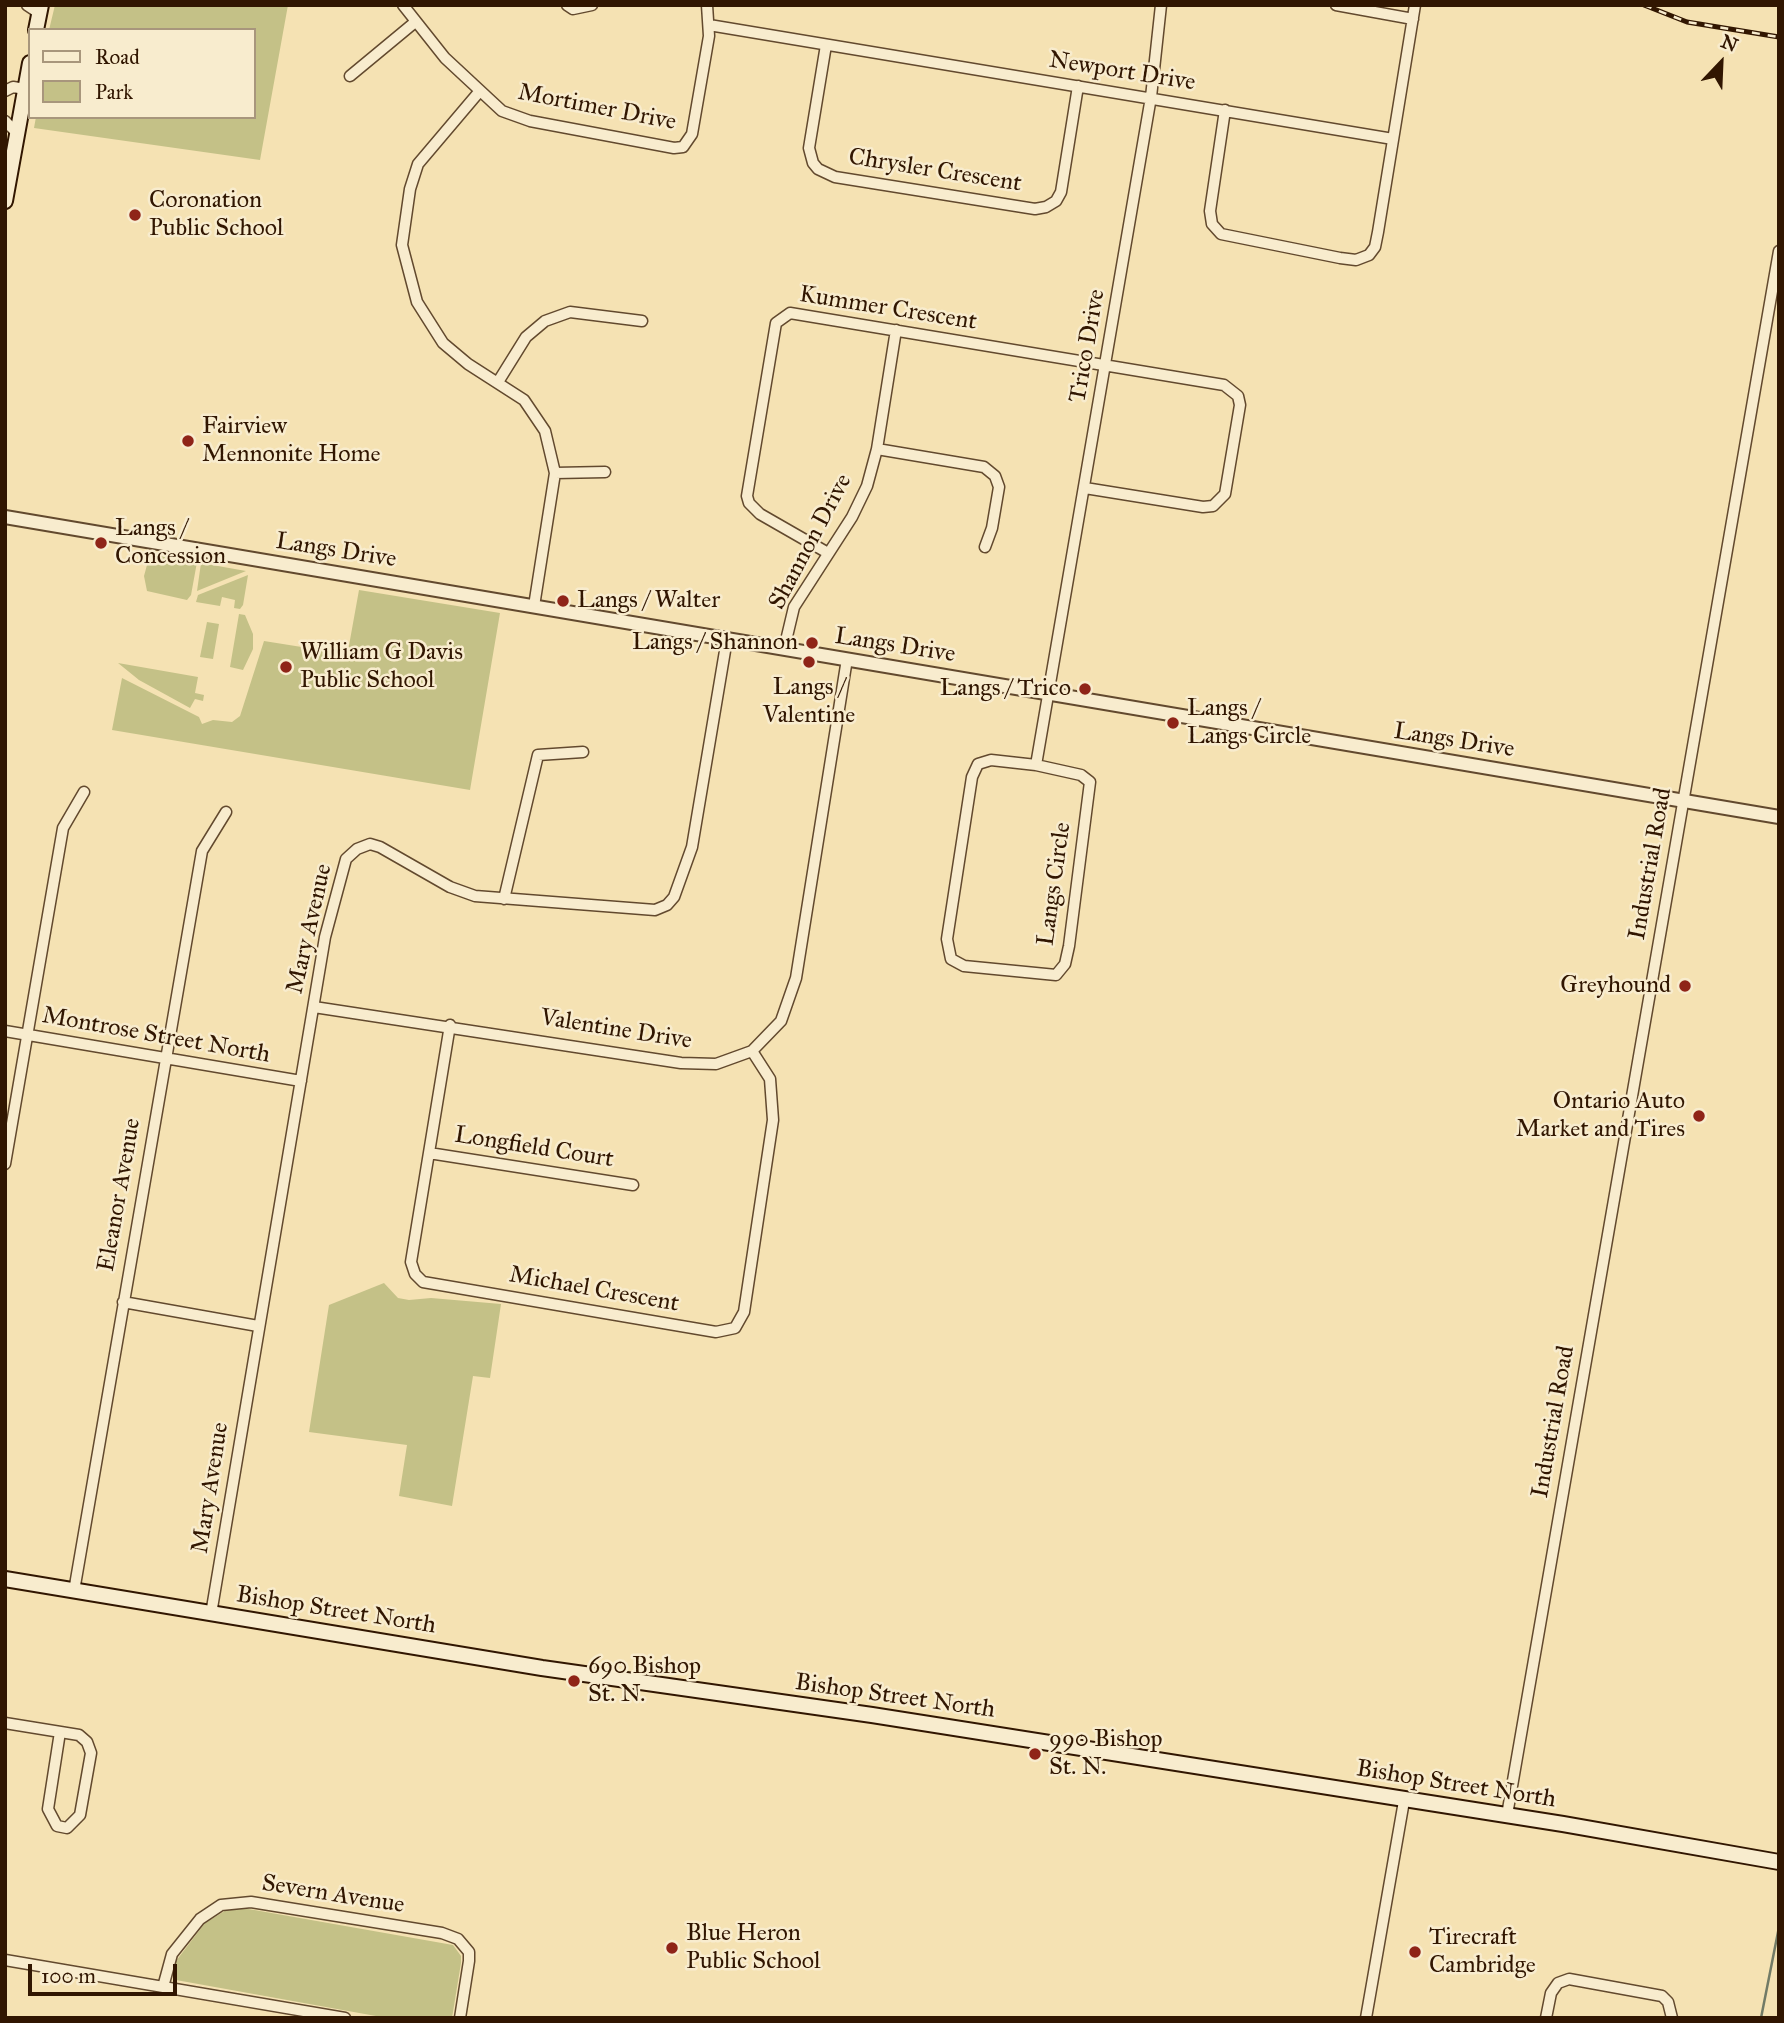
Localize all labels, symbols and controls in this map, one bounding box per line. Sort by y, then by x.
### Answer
legend [28,28,256,119]
north arrow [1686,28,1756,98]
text: N [1717,29,1741,57]
text: Road [95,44,140,70]
street label: Newport Drive [1047,46,1197,98]
text: Park [95,79,133,105]
street label: Mortimer Drive [515,79,679,137]
street label: Chrysler Crescent [846,143,1024,199]
place label: Coronation Public School [149,187,283,243]
marker: Coronation Public School [127,207,143,223]
street label: Kummer Crescent [797,281,979,337]
street label: Trico Drive [1064,287,1112,405]
place label: Fairview Mennonite Home [202,413,381,469]
marker: Fairview Mennonite Home [180,433,196,449]
street label: Shannon Drive [763,469,859,615]
place label: Langs / Concession [115,515,226,571]
street label: Langs Drive [274,527,398,575]
marker: Langs / Concession [93,535,109,551]
place label: Langs / Walter [577,587,720,615]
marker: Langs / Walter [555,593,571,609]
street label: Langs Drive [833,622,957,670]
place label: Langs / Shannon [632,629,798,657]
marker: Langs / Shannon [804,635,820,651]
place label: William G Davis Public School [300,639,463,695]
marker: Langs / Valentine [801,654,817,670]
marker: William G Davis Public School [278,659,294,675]
place label: Langs / Valentine [763,674,855,730]
place label: Langs / Trico [940,675,1071,703]
marker: Langs / Trico [1077,681,1093,697]
place label: Langs / Langs Circle [1187,695,1311,751]
marker: Langs / Langs Circle [1165,715,1181,731]
street label: Langs Drive [1392,717,1516,765]
street label: Industrial Road [1623,786,1679,942]
street label: Langs Circle [1032,820,1078,948]
street label: Mary Avenue [281,861,339,997]
place label: Greyhound [1560,972,1671,1000]
marker: Greyhound [1677,978,1693,994]
street label: Montrose Street North [40,1002,272,1070]
street label: Valentine Drive [538,1004,694,1056]
place label: Ontario Auto Market and Tires [1516,1088,1685,1144]
marker: Ontario Auto Market and Tires [1691,1108,1707,1124]
street label: Eleanor Avenue [92,1116,148,1274]
street label: Longfield Court [452,1121,616,1175]
street label: Michael Crescent [507,1261,681,1319]
street label: Industrial Road [1526,1344,1582,1500]
street label: Mary Avenue [186,1420,236,1556]
street label: Bishop Street North [234,1581,438,1641]
place label: 690 Bishop St. N. [588,1653,701,1709]
street label: Bishop Street North [793,1669,997,1725]
marker: 690 Bishop St. N. [566,1673,582,1689]
place label: 990 Bishop St. N. [1049,1726,1163,1782]
marker: 990 Bishop St. N. [1027,1746,1043,1762]
street label: Bishop Street North [1354,1755,1558,1815]
street label: Severn Avenue [260,1870,406,1920]
place label: Blue Heron Public School [686,1920,820,1976]
place label: Tirecraft Cambridge [1429,1924,1536,1980]
marker: Blue Heron Public School [664,1940,680,1956]
marker: Tirecraft Cambridge [1407,1944,1423,1960]
scale bar [32,1950,180,1994]
text: 100 m [41,1963,96,1989]

